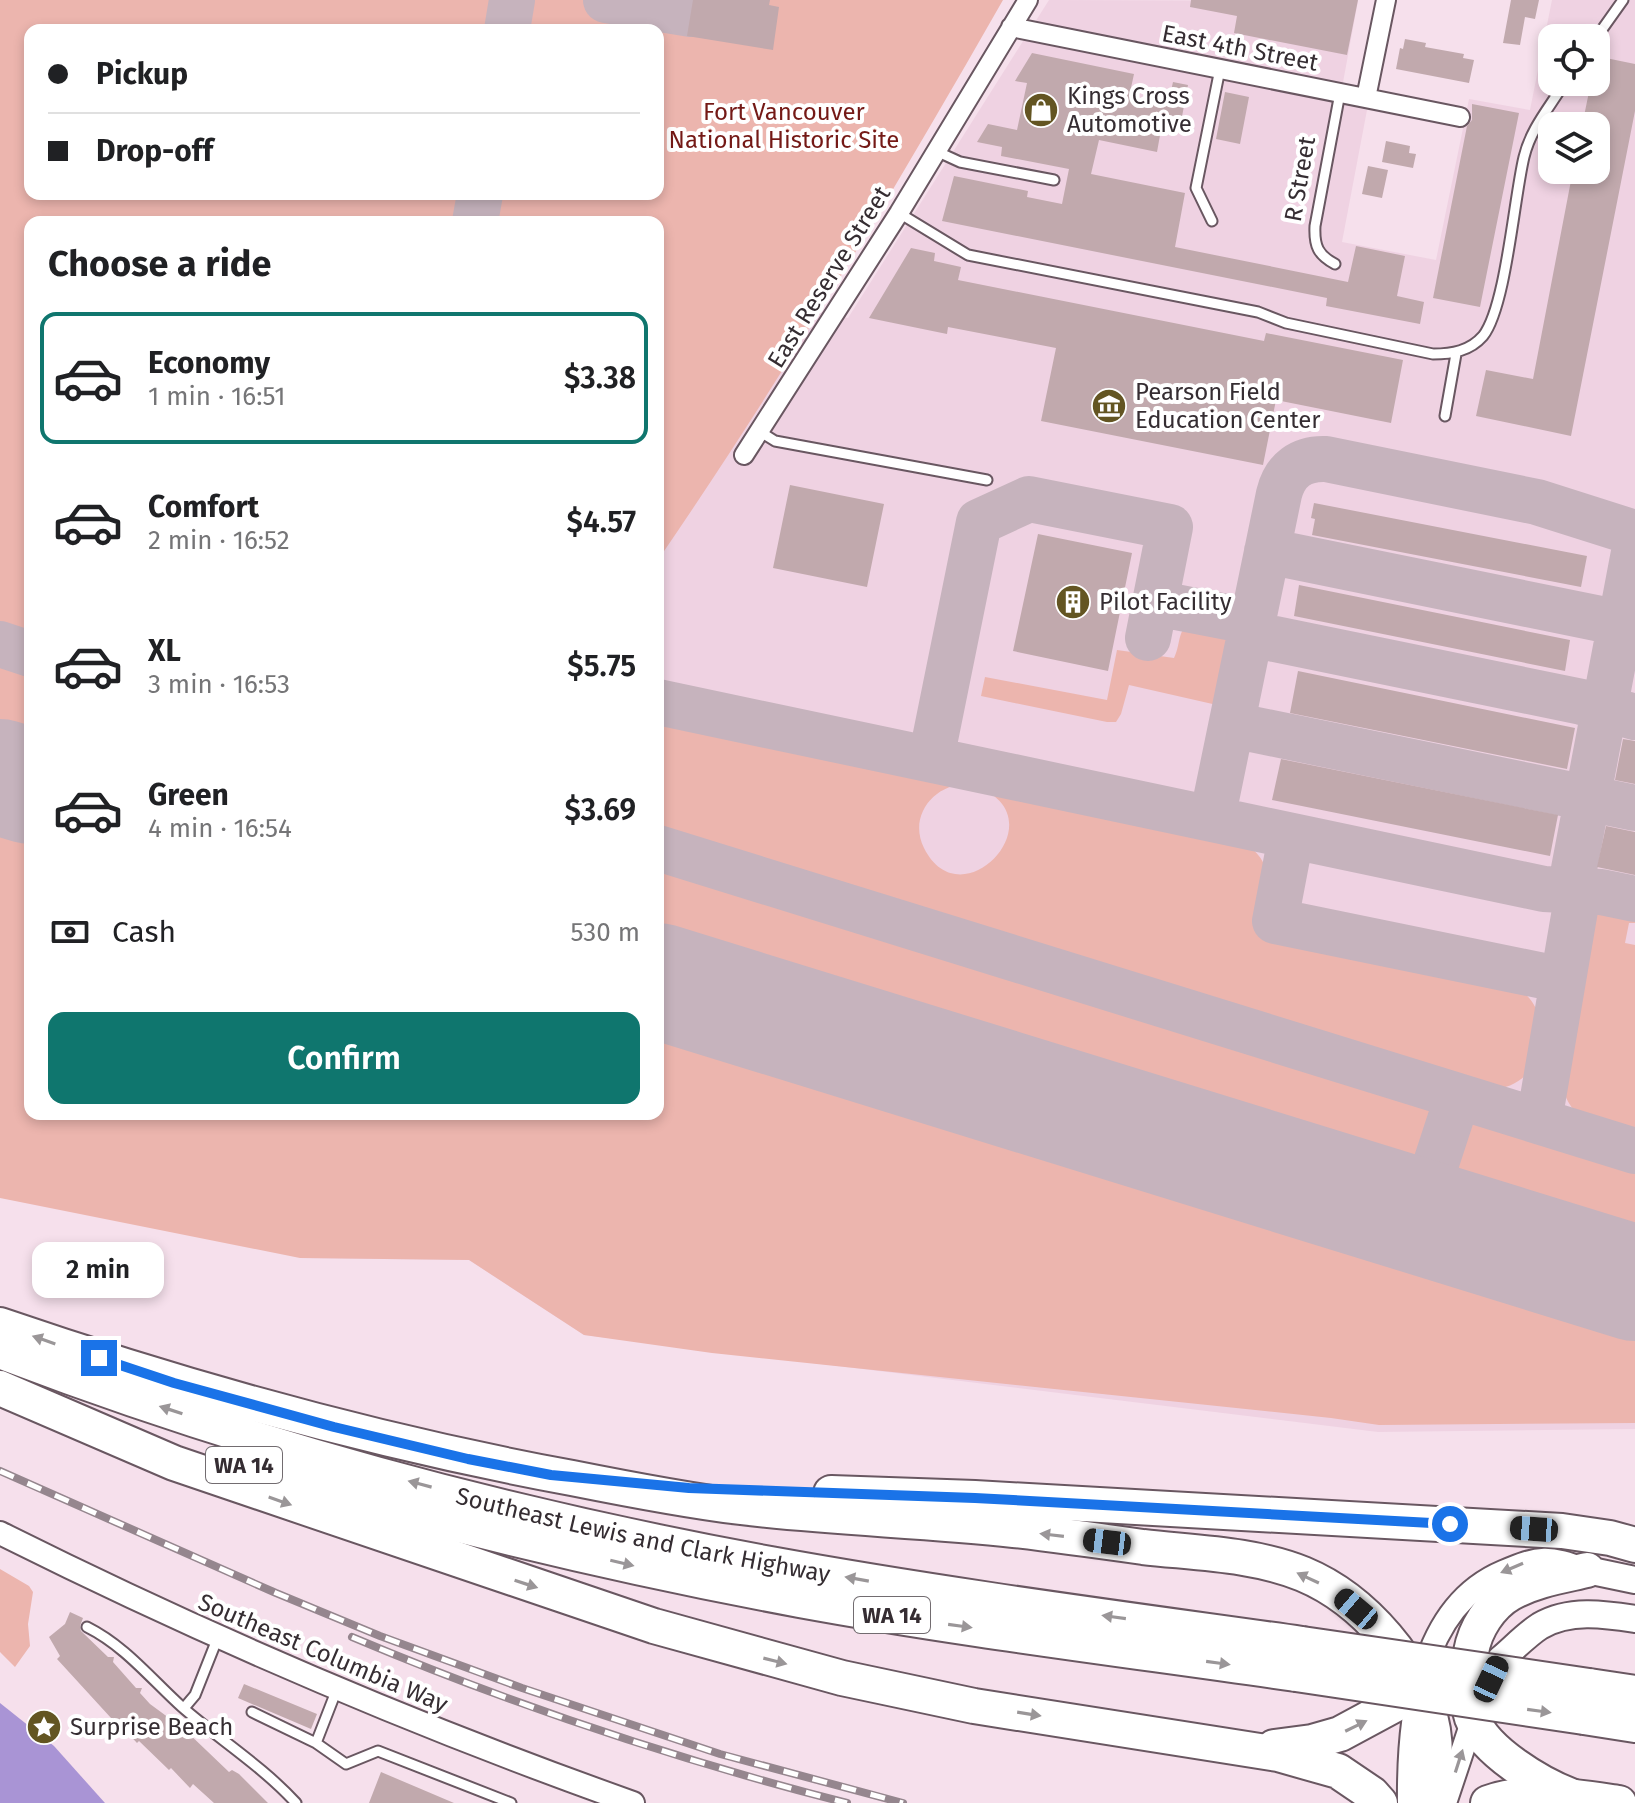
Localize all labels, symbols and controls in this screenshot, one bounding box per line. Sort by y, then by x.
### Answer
street label: East 4th Street [1159,19,1321,77]
map controls [1538,24,1610,184]
button: locate [1538,24,1610,96]
text: Pickup [96,56,188,92]
place label: Kings Cross Automotive [1067,82,1192,138]
shop icon: Kings Cross Automotive [1022,91,1060,129]
park label: Fort Vancouver National Historic Site [669,98,899,154]
button: layers [1538,112,1610,184]
text: Drop-off [96,133,213,169]
street label: R Street [1279,134,1321,224]
street label: East Reserve Street [762,181,896,373]
text: Choose a ride [48,242,271,286]
icon: car [52,342,124,414]
text: Economy [148,345,270,381]
text: $3.38 [564,360,636,396]
place label: Pearson Field Education Center [1135,378,1321,434]
text: 1 min · 16:51 [148,381,285,412]
museum icon: Pearson Field Education Center [1090,387,1128,425]
icon: car [52,486,124,558]
text: Comfort [148,489,259,525]
text: $4.57 [567,504,636,540]
text: 2 min · 16:52 [148,525,290,556]
building icon: Pilot Facility [1054,583,1092,621]
place label: Pilot Facility [1099,588,1232,616]
icon: car [52,630,124,702]
text: XL [148,633,181,669]
text: $5.75 [567,648,636,684]
text: 3 min · 16:53 [148,669,290,700]
icon: car [52,774,124,846]
text: Green [148,777,229,813]
text: $3.69 [565,792,636,828]
text: 4 min · 16:54 [148,813,292,844]
icon: cash [48,910,92,954]
text: Cash [112,914,176,950]
text: 530 m [571,917,640,948]
button: Confirm [48,1012,640,1104]
callout: 2 min [33,1242,165,1298]
text: 2 min [66,1254,130,1285]
one-way arrow [31,1333,55,1345]
route end [81,1340,117,1376]
one-way arrow [158,1403,182,1416]
road number: WA 14 [206,1447,282,1483]
one-way arrow [407,1478,432,1490]
street label: Southeast Lewis and Clark Highway [453,1482,833,1588]
one-way arrow [268,1495,292,1508]
route start [1432,1506,1468,1542]
car [1509,1515,1559,1543]
car [1082,1527,1132,1557]
one-way arrow [1039,1528,1064,1541]
one-way arrow [610,1558,635,1570]
one-way arrow [1500,1562,1524,1575]
one-way arrow [1296,1571,1319,1585]
one-way arrow [844,1572,869,1584]
one-way arrow [515,1579,539,1591]
car [1330,1584,1382,1634]
street label: Southeast Columbia Way [194,1588,452,1718]
road number: WA 14 [854,1597,930,1633]
one-way arrow [1101,1610,1126,1623]
one-way arrow [948,1620,973,1633]
car [1470,1652,1512,1706]
one-way arrow [762,1655,787,1667]
one-way arrow [1206,1657,1231,1670]
one-way arrow [1527,1705,1552,1718]
place icon: Surprise Beach [25,1708,63,1746]
one-way arrow [1017,1708,1042,1721]
place label: Surprise Beach [70,1713,233,1741]
one-way arrow [1344,1719,1367,1733]
one-way arrow [1453,1749,1465,1773]

